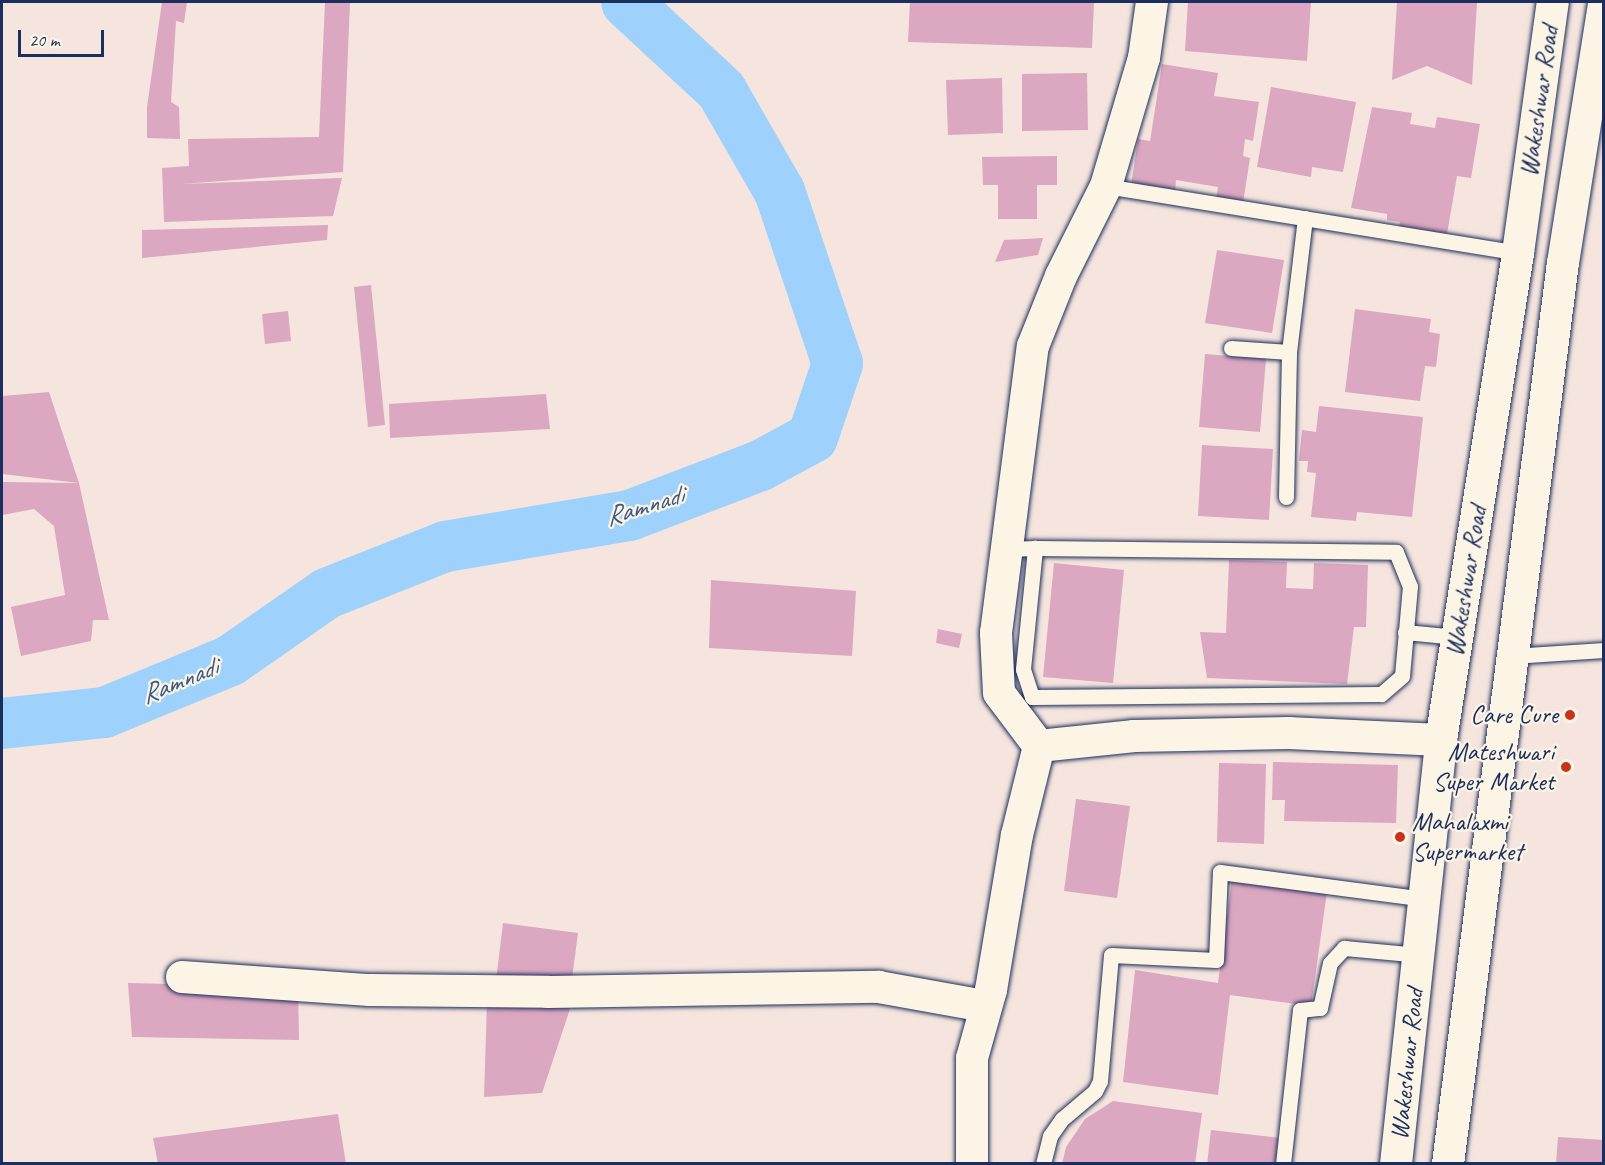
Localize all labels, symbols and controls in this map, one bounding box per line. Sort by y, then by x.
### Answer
scale bar [21,18,106,56]
street label: Wakeshwar Road [1513,24,1565,178]
text: 20 m [29,29,60,51]
water label: Ramnadi [601,479,687,533]
street label: Wakeshwar Road [1439,504,1493,658]
water label: Ramnadi [136,651,222,711]
place label: Care Cure [1471,699,1558,731]
marker: Care Cure [1563,708,1577,722]
place label: Mateshwari Super Market [1432,736,1554,798]
marker: Mateshwari Super Market [1559,760,1573,774]
place label: Mahalaxmi Supermarket [1412,806,1522,868]
marker: Mahalaxmi Supermarket [1393,830,1407,844]
street label: Wakeshwar Road [1384,987,1430,1141]

